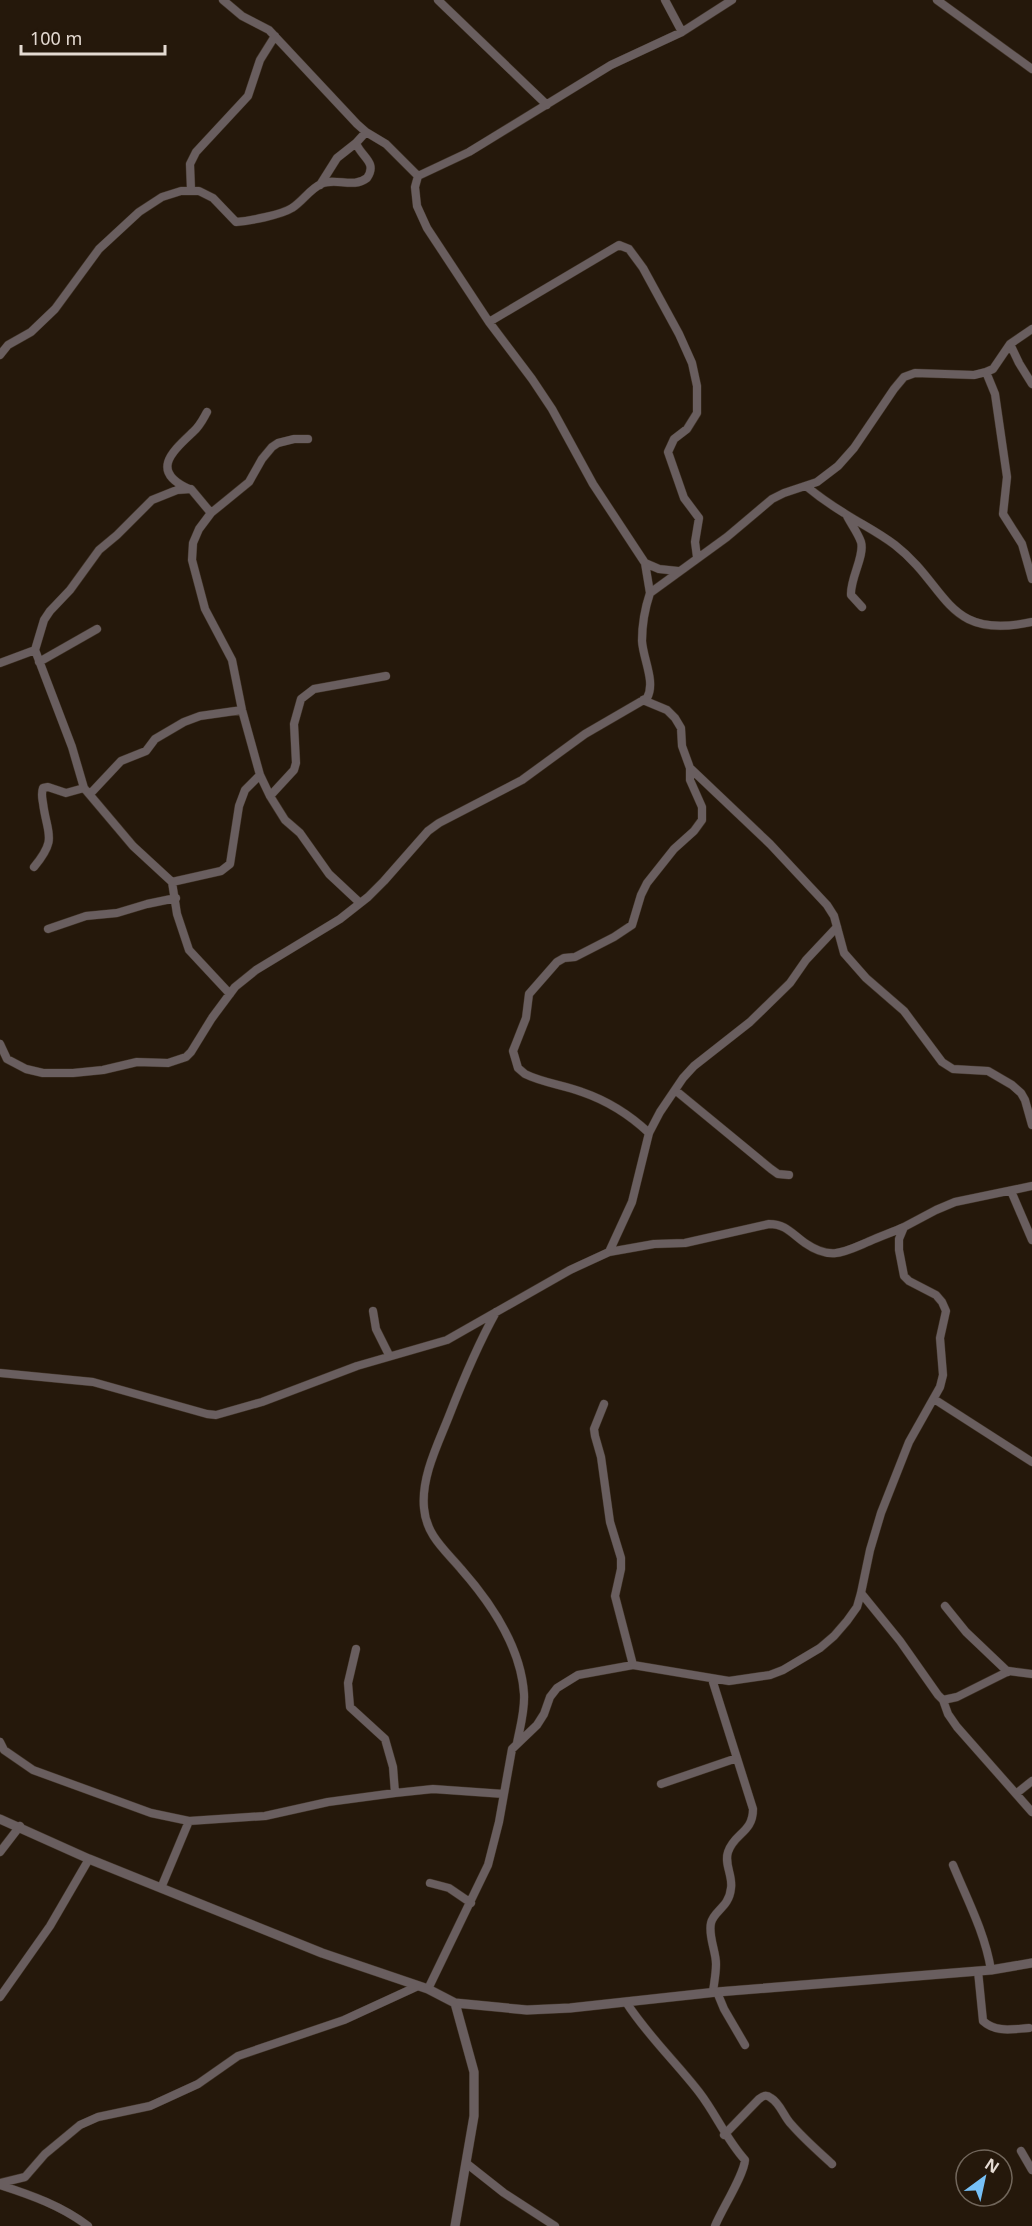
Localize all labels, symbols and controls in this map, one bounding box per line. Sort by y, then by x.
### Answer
scale bar [21,18,165,56]
text: 100 m [30,26,82,50]
north arrow [954,2148,1014,2208]
text: N [981,2153,1004,2178]

